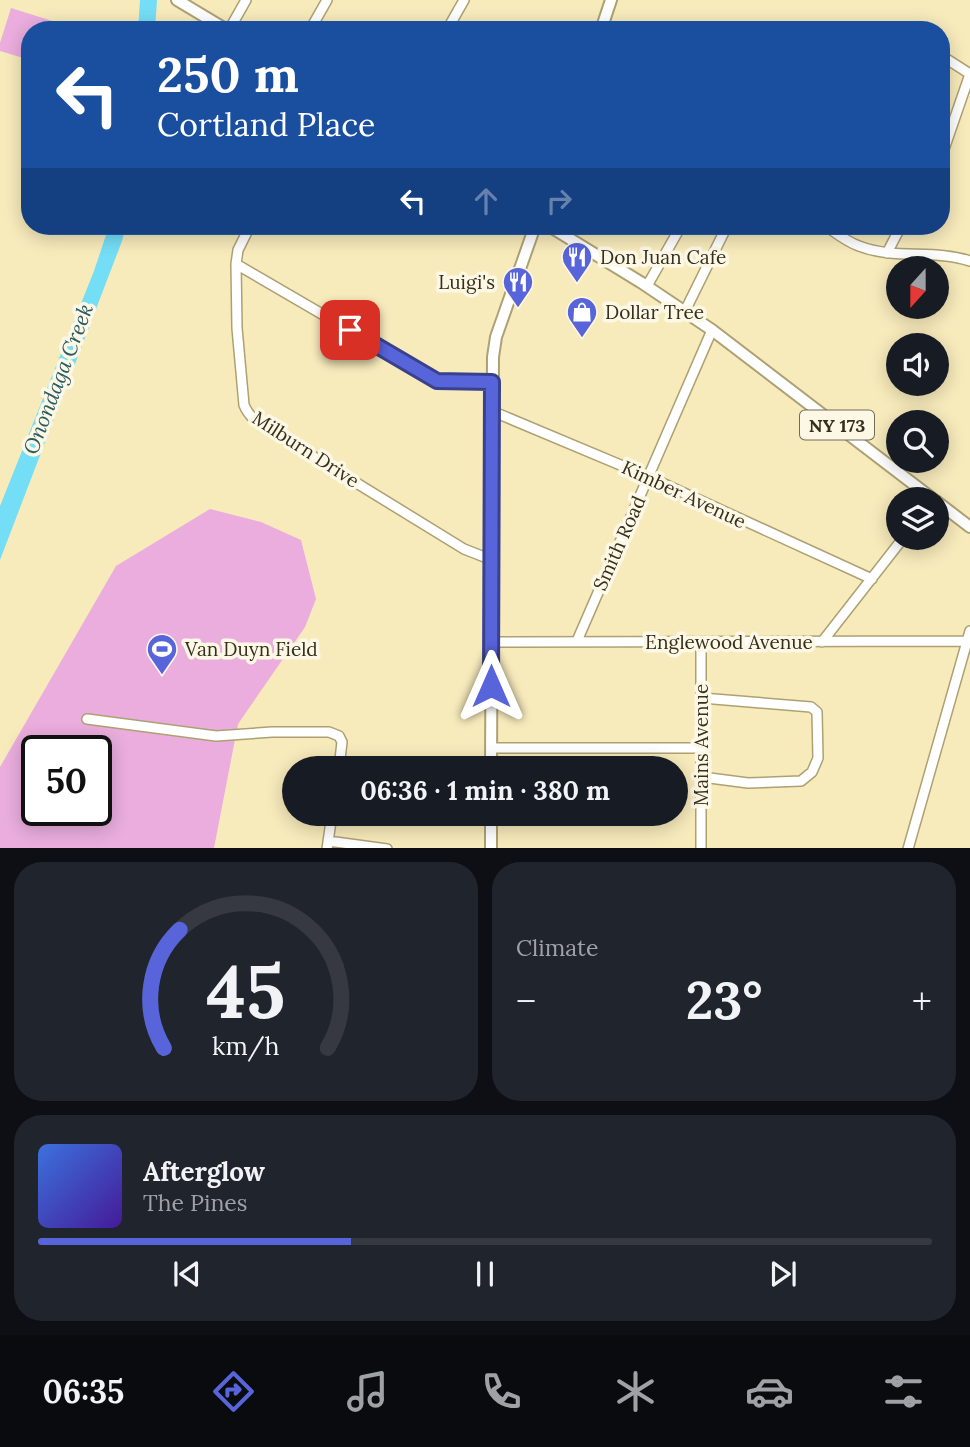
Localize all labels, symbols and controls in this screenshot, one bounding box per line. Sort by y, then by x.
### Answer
text: 250 m [157,43,299,105]
icon: left [42,49,133,140]
text: Cortland Place [157,104,375,145]
icon: left [394,182,432,220]
icon: ahead [467,182,505,220]
icon: right [540,182,578,220]
restaurant icon: Don Juan Cafe [560,240,594,284]
place label: Don Juan Cafe [600,245,726,269]
north arrow [886,256,948,318]
map controls [886,256,949,550]
restaurant icon: Luigi's [501,265,535,309]
place label: Luigi's [438,270,495,294]
shop icon: Dollar Tree [565,295,599,339]
water label: Onondaga Creek [17,300,99,458]
pin [320,300,380,360]
place label: Dollar Tree [605,300,704,324]
icon: arrive [331,311,369,349]
button: sound [886,333,949,396]
street label: Milburn Drive [248,406,364,492]
road number: NY 173 [800,410,874,440]
button: search [886,410,949,473]
street label: Kimber Avenue [618,455,750,533]
button: layers [886,487,949,550]
street label: Smith Road [587,492,651,594]
street label: Englewood Avenue [645,630,813,654]
sports icon: Van Duyn Field [145,632,179,676]
place label: Van Duyn Field [184,637,318,661]
position arrow [454,649,528,723]
street label: Mains Avenue [689,684,713,806]
speed limit sign: 50 [21,735,112,826]
text: 06:36 · 1 min · 380 m [360,774,610,807]
text: Climate [516,933,598,962]
text: 45 [206,945,286,1038]
text: 23° [686,967,762,1033]
text: − [516,977,536,1025]
text: + [912,977,932,1025]
text: km/h [212,1029,280,1061]
text: Afterglow [143,1155,265,1188]
text: The Pines [143,1188,248,1217]
icon: previous [168,1255,206,1293]
icon: pause [466,1255,504,1293]
icon: next [764,1255,802,1293]
icon: directions [209,1367,258,1416]
icon: music [343,1367,392,1416]
icon: phone [477,1367,526,1416]
icon: climate [611,1367,660,1416]
icon: car [745,1367,794,1416]
icon: filters [879,1367,928,1416]
text: 06:35 [42,1371,124,1412]

